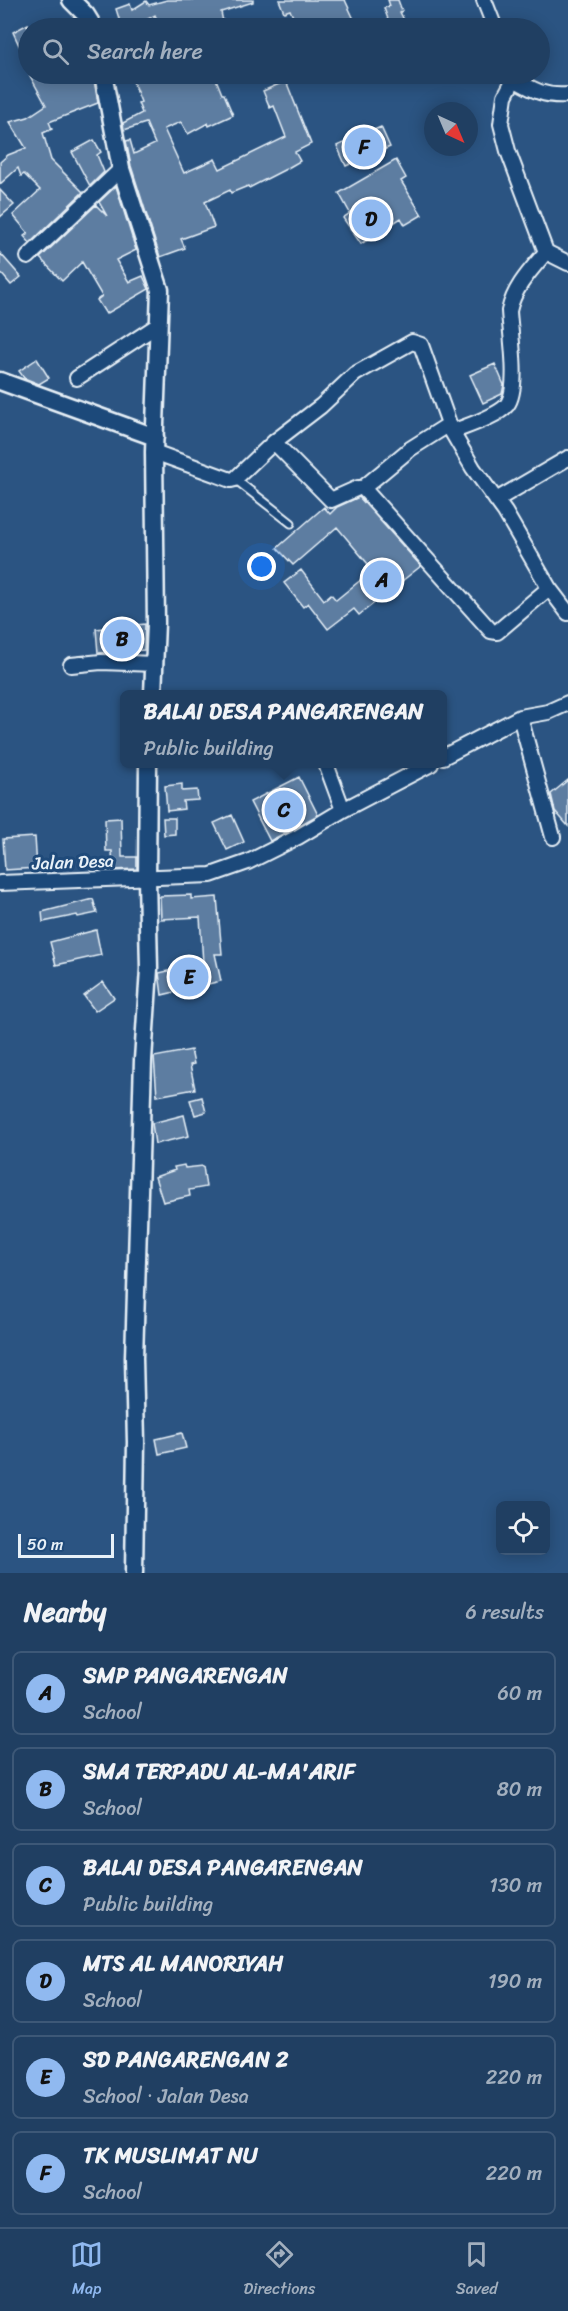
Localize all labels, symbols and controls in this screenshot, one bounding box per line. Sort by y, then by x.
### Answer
search box [18,18,550,84]
text: Search here [87,32,203,71]
icon: search [39,35,72,68]
north arrow [424,102,478,156]
pin: F [344,124,384,170]
pin: D [352,196,391,242]
your location [247,552,276,581]
pin: A [362,558,401,602]
pin: B [102,616,142,662]
popup [120,690,447,768]
text: BALAI DESA PANGARENGAN [144,692,423,731]
text: Public building [144,731,274,766]
pin: C [264,788,304,832]
street label: Jalan Desa [31,845,114,879]
pin: E [170,954,208,1000]
map controls [496,1501,550,1555]
button: locate [496,1501,550,1555]
text: 50 m [27,1530,63,1559]
scale bar [18,1531,114,1558]
text: Nearby [24,1589,106,1635]
text: 6 results [465,1595,544,1630]
text: SMP PANGARENGAN [83,1656,288,1695]
text: A [39,1676,52,1711]
text: 60 m [497,1676,542,1711]
text: School [83,1695,142,1730]
text: SMA TERPADU AL-MA'ARIF [83,1752,355,1791]
text: B [39,1772,52,1807]
text: 80 m [497,1772,542,1807]
text: School [83,1791,142,1826]
text: BALAI DESA PANGARENGAN [83,1848,363,1887]
text: C [39,1868,52,1903]
text: 130 m [489,1868,542,1903]
text: Public building [83,1887,213,1922]
text: MTS AL MANORIYAH [83,1944,284,1983]
text: D [40,1964,51,1999]
text: 190 m [488,1964,542,1999]
text: School [83,1983,142,2018]
text: SD PANGARENGAN 2 [83,2040,289,2079]
text: E [40,2060,51,2095]
text: 220 m [486,2060,542,2095]
text: School · Jalan Desa [83,2079,249,2114]
text: TK MUSLIMAT NU [83,2136,257,2175]
text: F [40,2156,51,2191]
text: 220 m [486,2156,542,2191]
text: School [83,2175,142,2210]
tab: Map [70,2238,103,2303]
tab: Directions [244,2238,315,2303]
tab: Saved [456,2238,498,2303]

